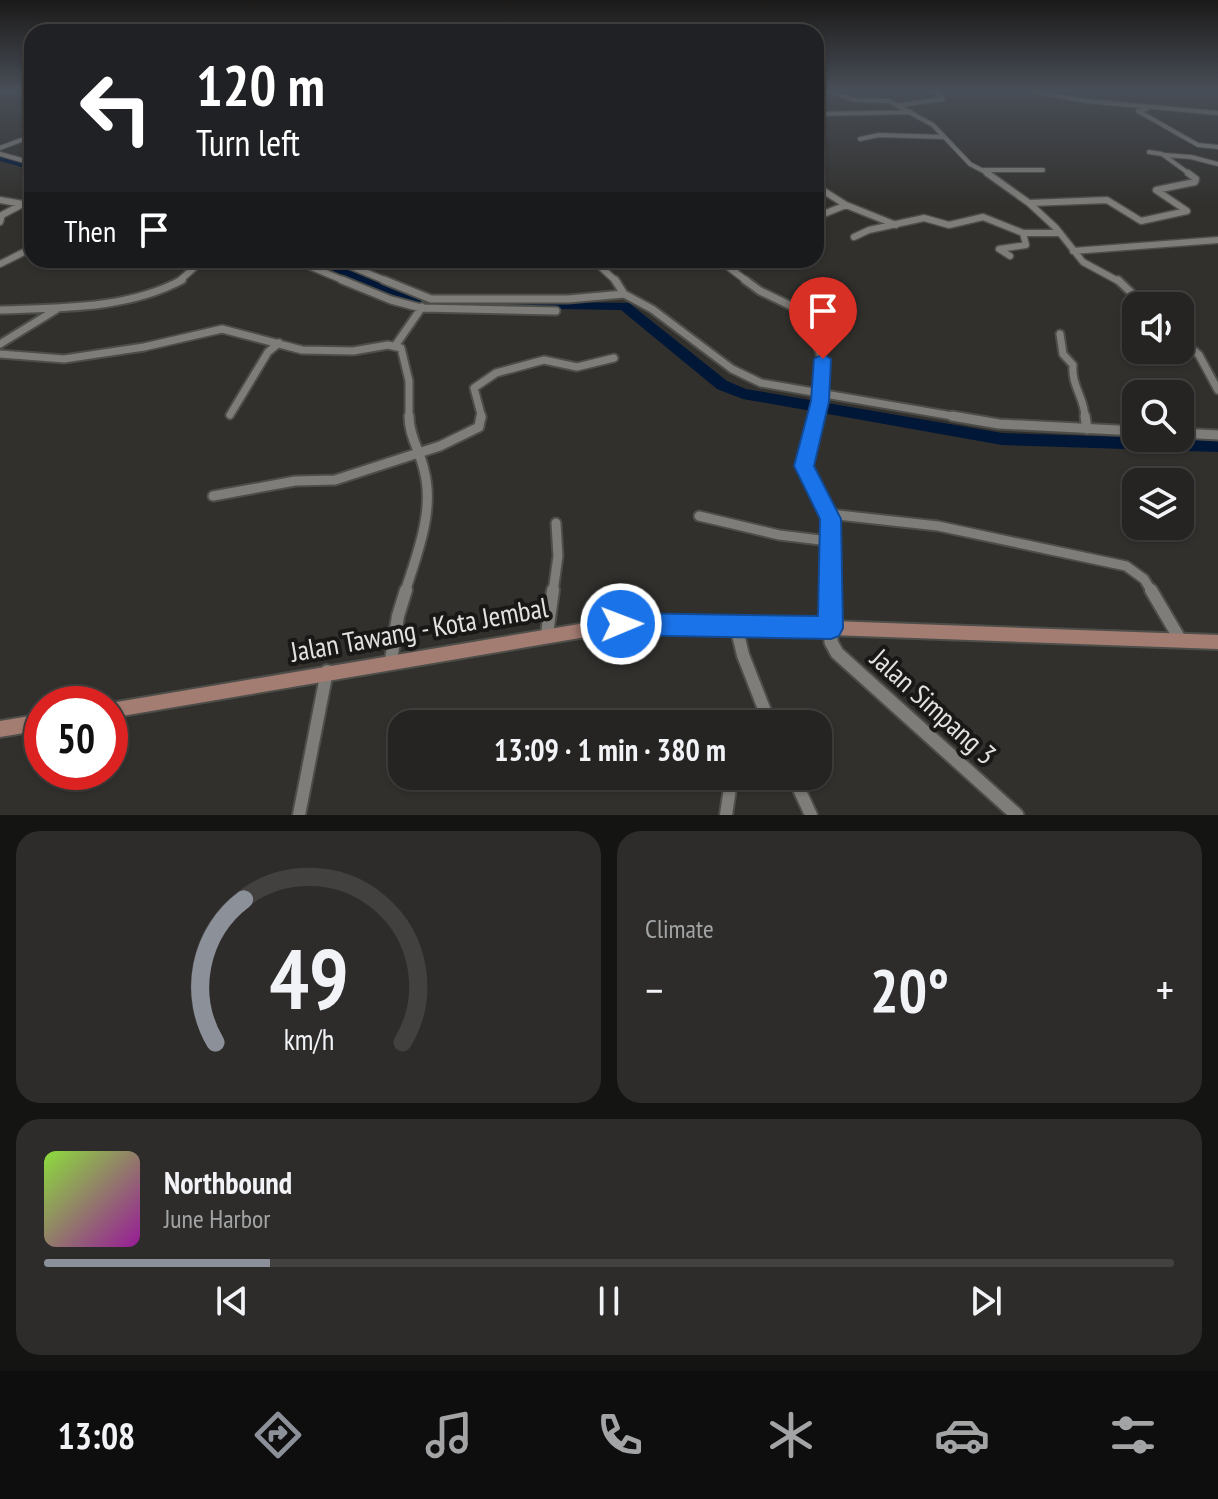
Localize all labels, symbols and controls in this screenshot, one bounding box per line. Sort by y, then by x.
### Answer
text: 120 m [196,49,325,121]
icon: left [64,56,168,160]
text: Turn left [196,119,300,166]
icon: arrive [132,208,176,252]
text: Then [64,211,116,250]
pin [789,277,857,359]
icon: arrive [801,289,845,333]
map controls [1122,292,1194,540]
button: sound [1122,292,1194,364]
button: search [1122,380,1194,452]
button: layers [1122,468,1194,540]
position arrow [579,582,663,666]
street label: Jalan Tawang - Kota Jembal [286,588,551,670]
street label: Jalan Simpang 3 [863,639,1005,772]
speed limit sign: 50 [24,686,128,790]
text: 13:09 · 1 min · 380 m [494,730,726,769]
text: Climate [645,912,714,945]
text: 49 [269,924,348,1032]
text: 20° [870,951,949,1029]
text: − [645,961,663,1018]
text: + [1156,961,1174,1018]
text: km/h [283,1021,334,1058]
text: Northbound [164,1163,292,1202]
text: June Harbor [164,1202,270,1235]
icon: previous [210,1279,254,1323]
icon: pause [587,1279,631,1323]
icon: next [964,1279,1008,1323]
icon: directions [250,1407,306,1463]
icon: music [421,1407,477,1463]
icon: phone [592,1407,648,1463]
icon: climate [763,1407,819,1463]
icon: car [934,1407,990,1463]
icon: filters [1105,1407,1161,1463]
text: 13:08 [57,1412,135,1459]

